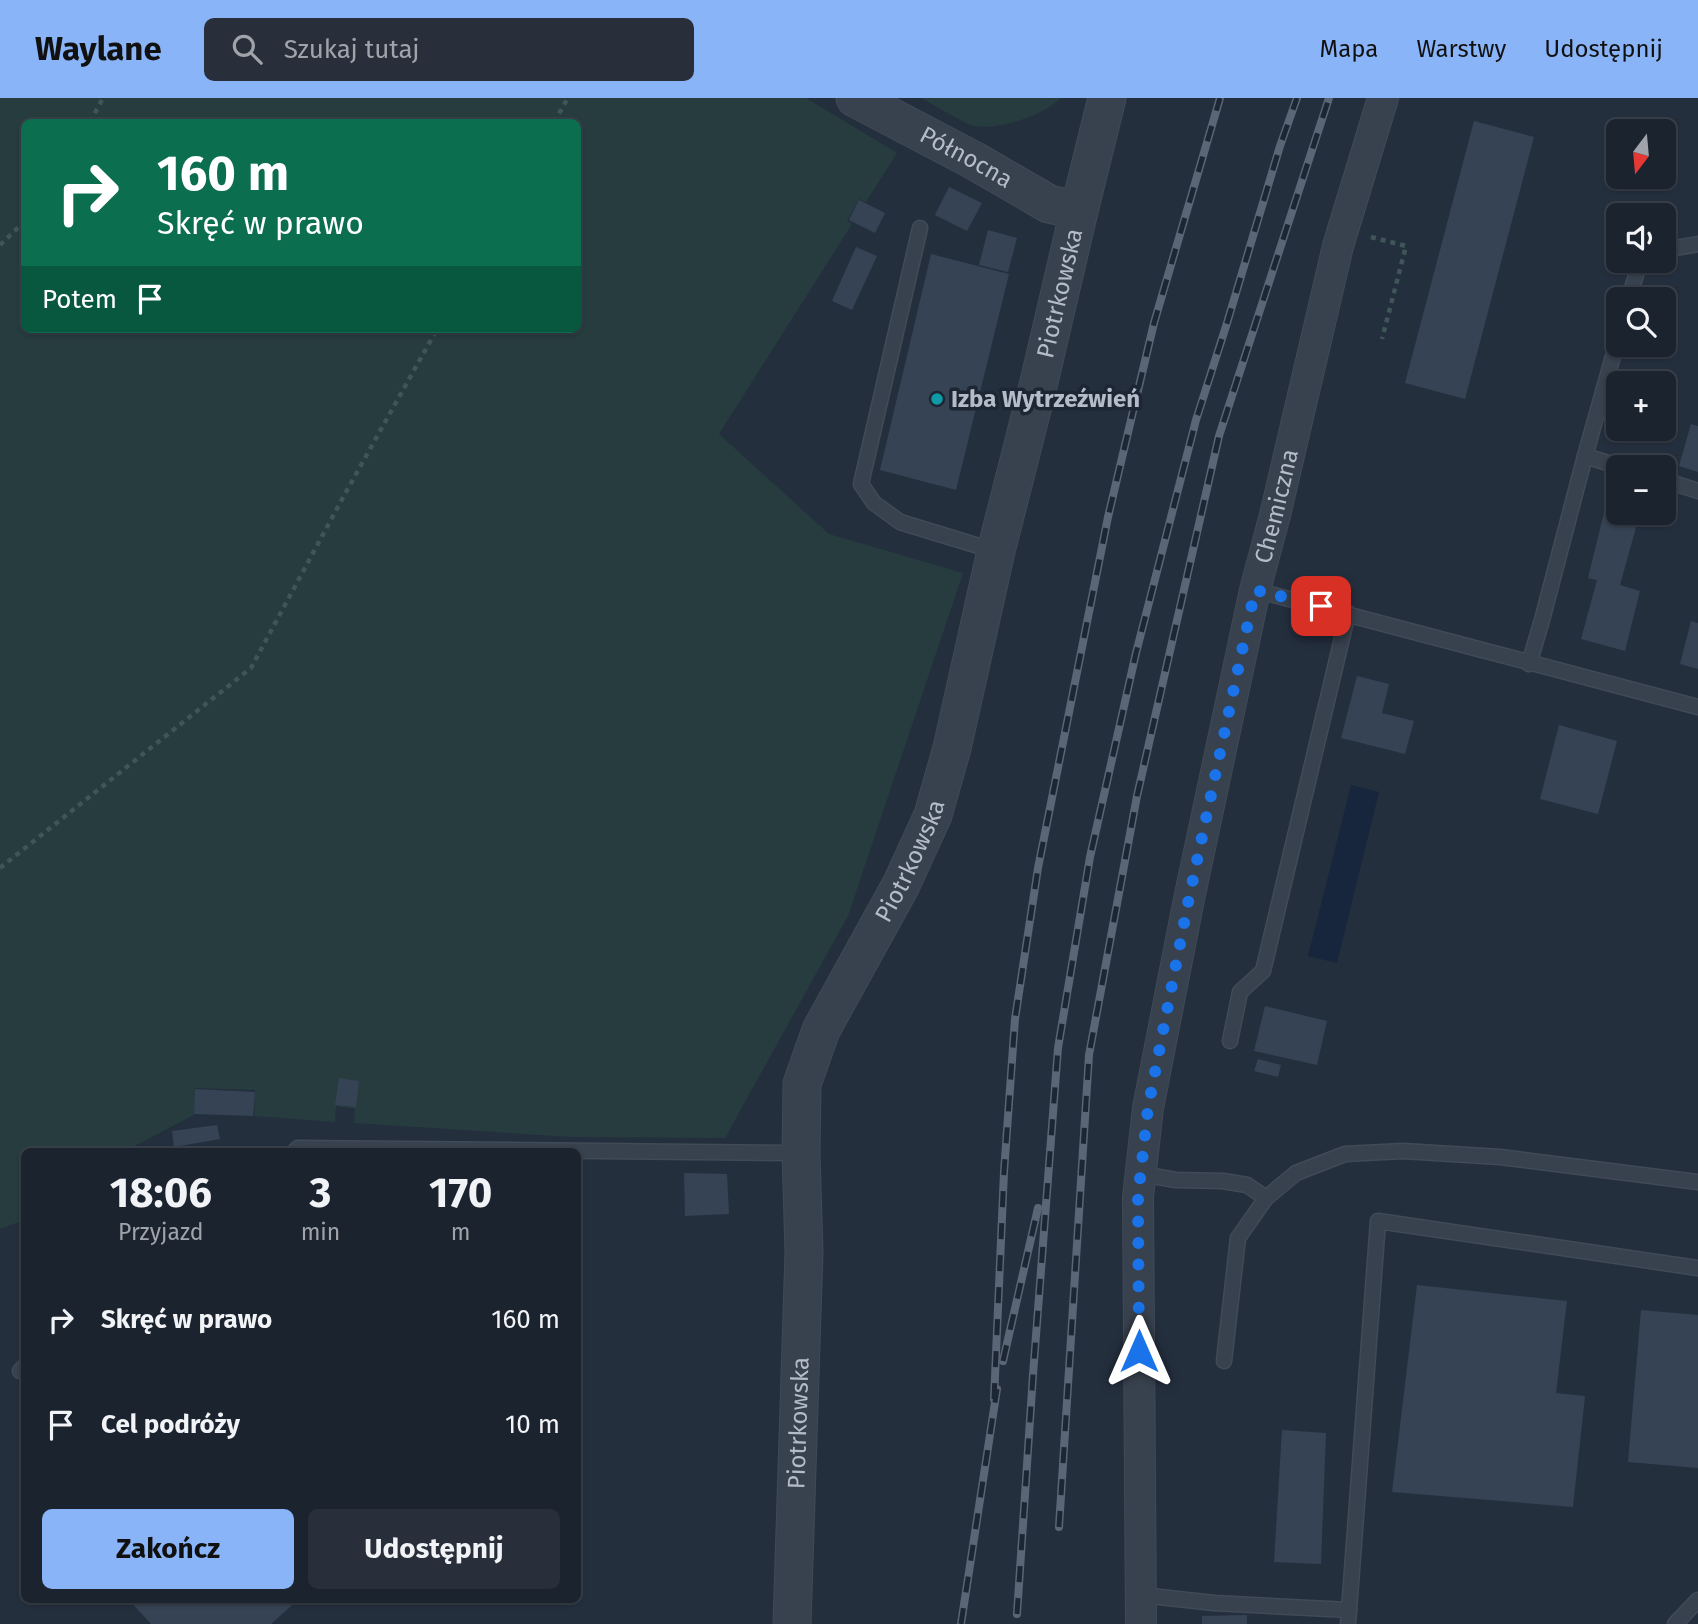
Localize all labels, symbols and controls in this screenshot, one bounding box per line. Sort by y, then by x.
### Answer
search box [204,18,694,81]
text: Waylane [35,29,162,69]
icon: search [228,30,266,68]
text: Szukaj tutaj [284,34,420,65]
text: Mapa [1320,35,1378,63]
text: Warstwy [1416,35,1506,63]
text: Udostępnij [1544,35,1663,63]
north arrow [1606,119,1676,189]
map controls [1606,119,1676,525]
street label: Północna [915,121,1018,194]
text: 160 m [157,144,289,203]
icon: right [42,147,133,238]
button: sound [1606,203,1676,273]
text: Skręć w prawo [157,204,364,242]
street label: Piotrkowska [1031,226,1088,361]
icon: arrive [131,280,169,318]
text: Potem [42,284,117,315]
button: search [1606,287,1676,357]
button: + [1606,371,1676,441]
place label: Izba Wytrzeźwień [951,385,1140,413]
marker: Izba Wytrzeźwień [929,391,945,407]
street label: Chemiczna [1249,446,1304,567]
button: − [1606,455,1676,525]
pin [1291,576,1351,636]
icon: arrive [1302,587,1340,625]
street label: Piotrkowska [869,797,951,927]
text: 18:06 [110,1168,212,1218]
text: 3 [310,1168,331,1218]
text: 170 [429,1168,492,1218]
text: Przyjazd [118,1218,204,1246]
text: min [301,1218,340,1246]
text: m [451,1218,471,1246]
icon: right [42,1301,80,1339]
text: Skręć w prawo [101,1304,272,1335]
text: 160 m [491,1304,560,1335]
position arrow [1102,1314,1176,1388]
street label: Piotrkowska [782,1357,815,1490]
icon: arrive [42,1406,80,1444]
text: Cel podróży [101,1409,240,1440]
text: 10 m [505,1409,560,1440]
button: Zakończ [42,1509,294,1589]
button: Udostępnij [308,1509,560,1589]

